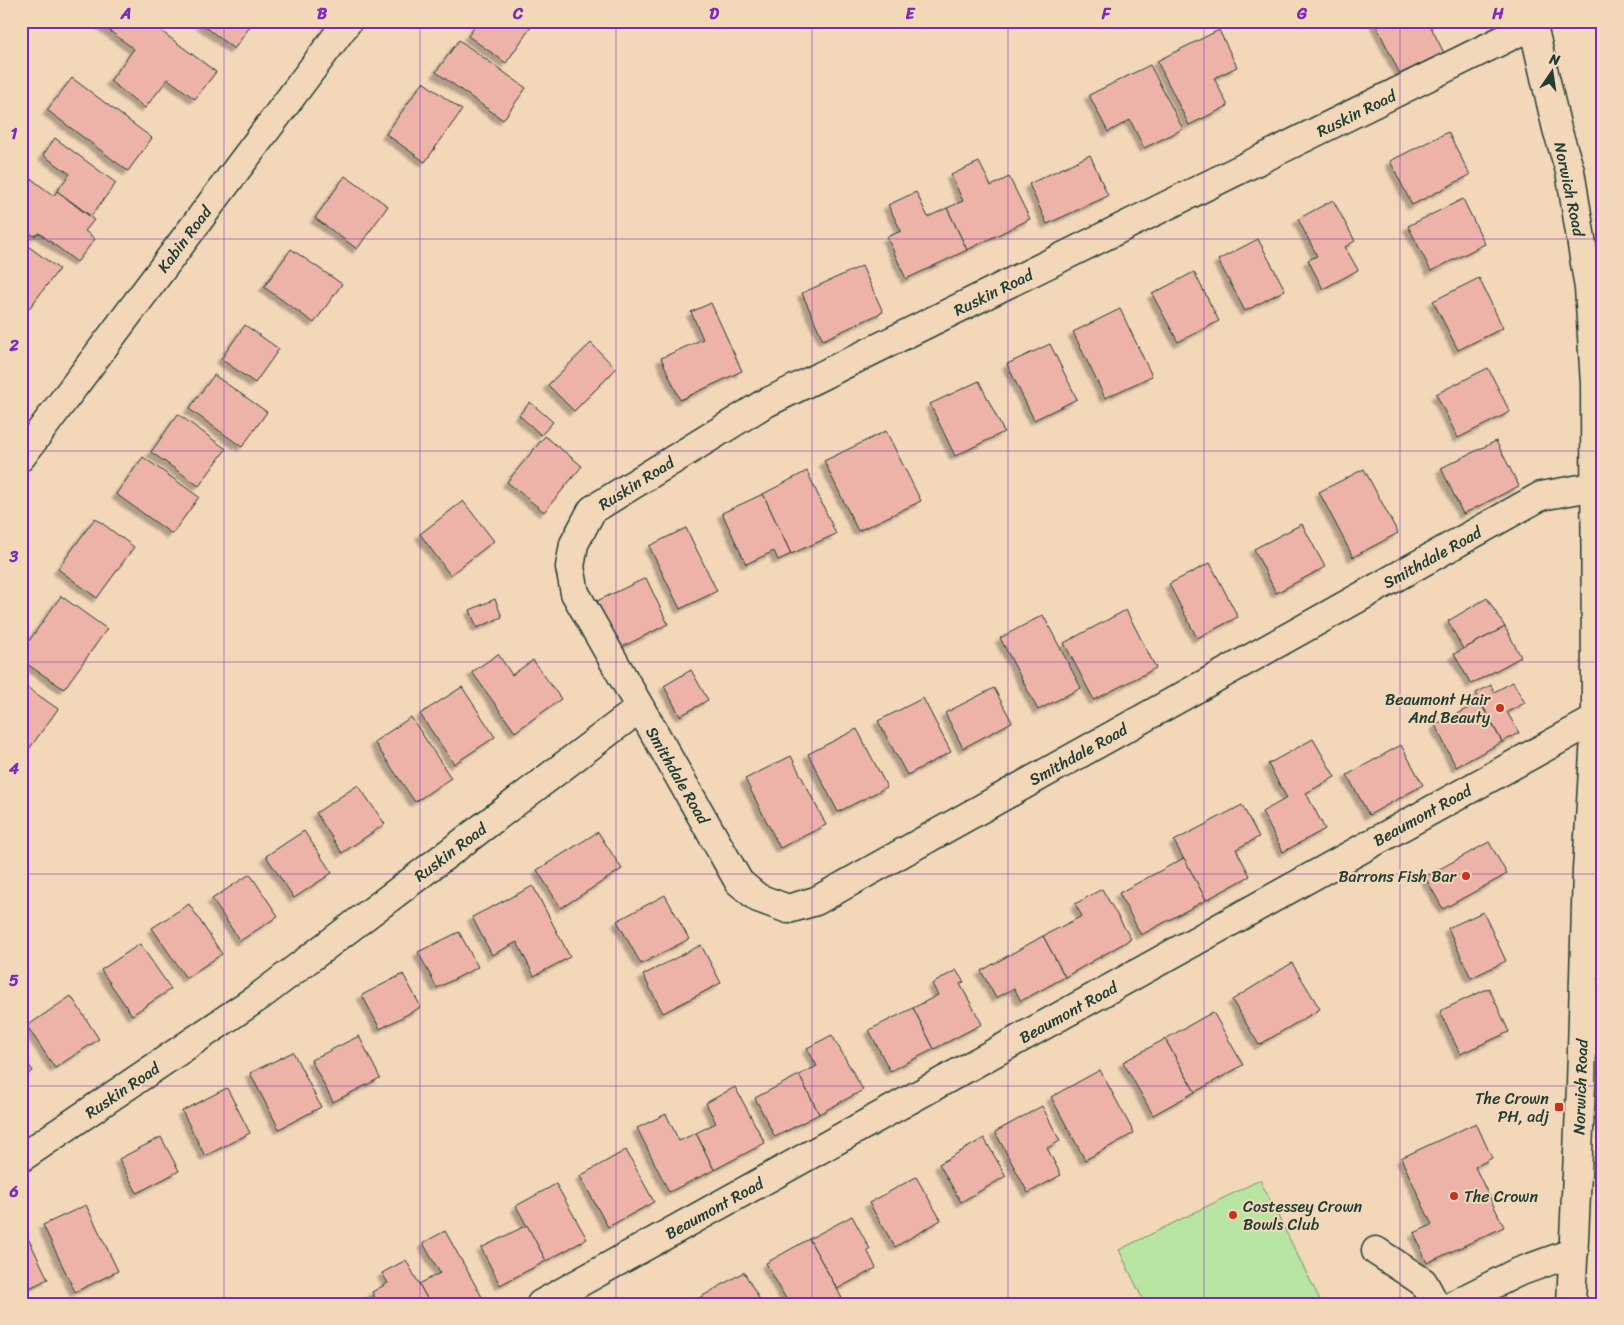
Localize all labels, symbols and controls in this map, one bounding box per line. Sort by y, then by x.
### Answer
text: A [120,0,131,28]
text: B [317,0,328,28]
text: C [512,0,524,28]
text: D [709,0,719,28]
text: E [906,0,916,28]
text: F [1101,0,1112,28]
text: G [1296,0,1308,28]
text: H [1491,0,1504,28]
text: N [1546,46,1563,73]
north arrow [1526,48,1576,98]
street label: Ruskin Road [1311,81,1402,145]
text: 1 [11,119,18,148]
street label: Norwich Road [1545,139,1594,241]
street label: Kabin Road [149,198,220,279]
street label: Ruskin Road [948,260,1039,324]
text: 2 [8,331,19,360]
street label: Ruskin Road [592,448,682,518]
street label: Smithdale Road [1377,517,1488,597]
text: 3 [9,542,19,571]
place label: Beaumont Hair And Beauty [1385,685,1491,732]
marker: Beaumont Hair And Beauty [1494,702,1506,714]
street label: Smithdale Road [1023,714,1134,794]
street label: Smithdale Road [638,721,718,831]
text: 4 [8,754,19,783]
street label: Beaumont Road [1368,776,1478,855]
street label: Ruskin Road [407,814,494,890]
place label: Barrons Fish Bar [1339,862,1457,891]
marker: Barrons Fish Bar [1460,870,1472,882]
text: 5 [9,966,19,995]
street label: Beaumont Road [1014,973,1124,1052]
street label: Norwich Road [1564,1037,1597,1135]
street label: Ruskin Road [79,1054,167,1126]
place label: The Crown PH, adj [1475,1084,1550,1131]
marker: The Crown PH, adj [1553,1101,1565,1113]
street label: Beaumont Road [660,1169,770,1248]
text: 6 [8,1177,19,1206]
place label: The Crown [1464,1182,1538,1211]
marker: The Crown [1448,1190,1460,1202]
place label: Costessey Crown Bowls Club [1243,1192,1363,1239]
marker: Costessey Crown Bowls Club [1227,1209,1239,1221]

